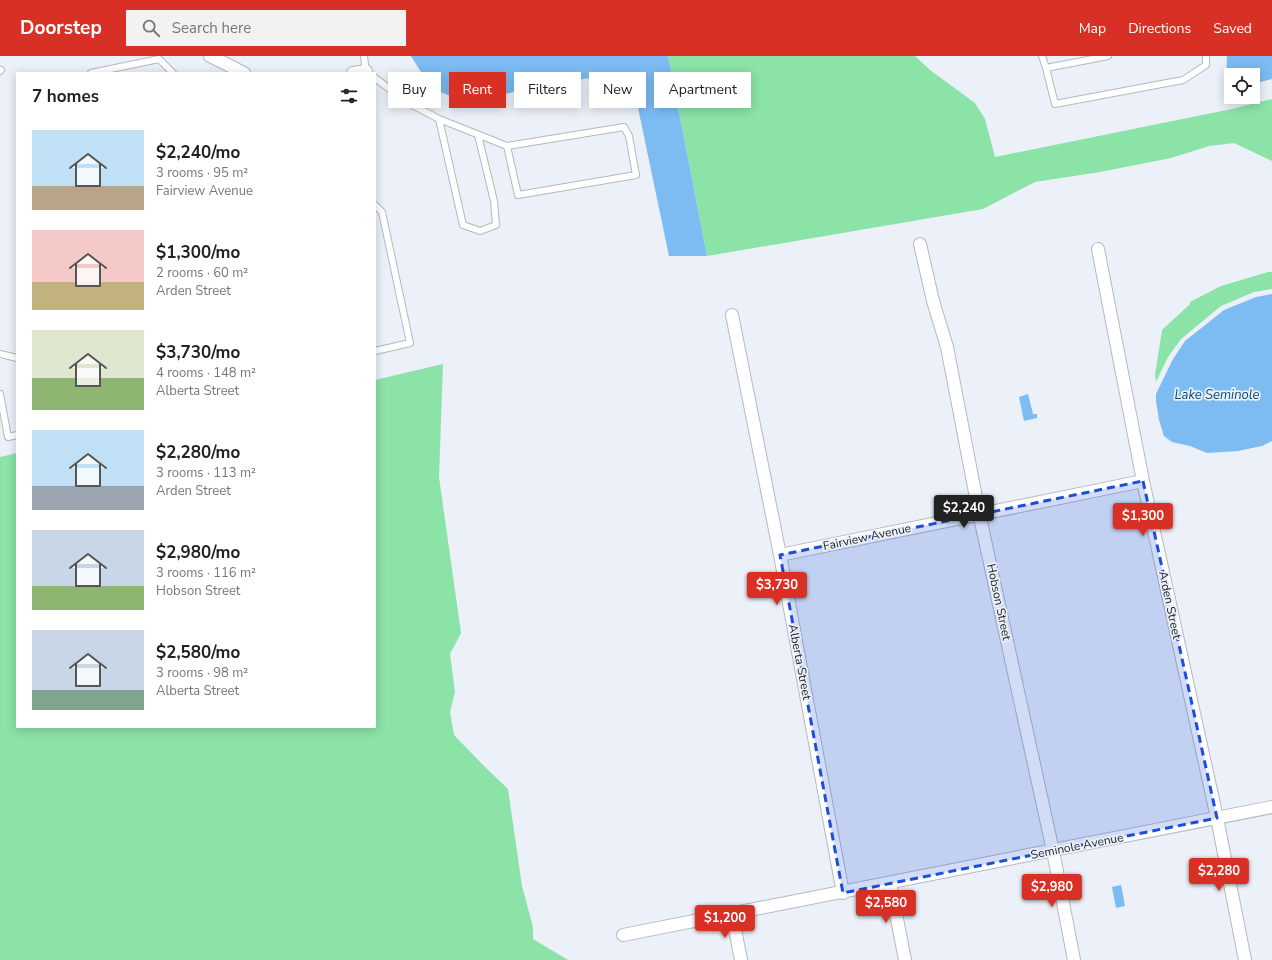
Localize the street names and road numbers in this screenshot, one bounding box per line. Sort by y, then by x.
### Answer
street label: Fairview Avenue [822,520,912,554]
street label: Hobson Street [983,562,1015,643]
street label: Arden Street [1155,570,1185,641]
street label: Alberta Street [785,623,815,702]
street label: Seminole Avenue [1029,829,1125,863]

